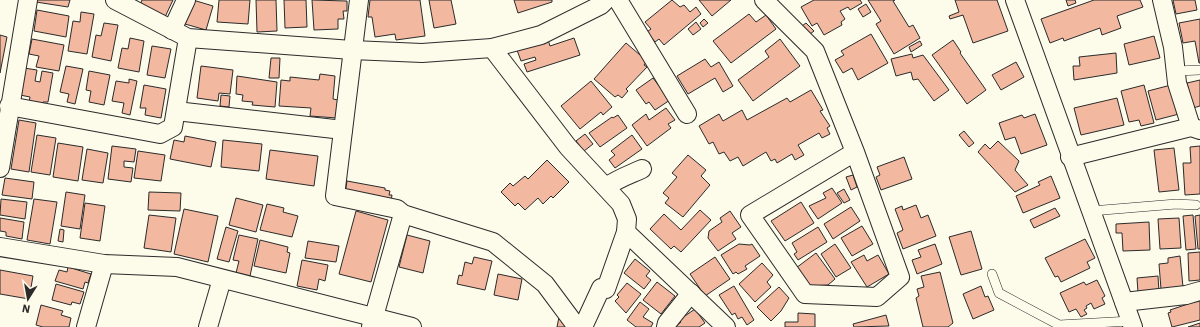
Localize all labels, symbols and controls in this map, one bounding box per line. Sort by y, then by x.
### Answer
north arrow [8,279,48,319]
text: N [21,301,31,316]

